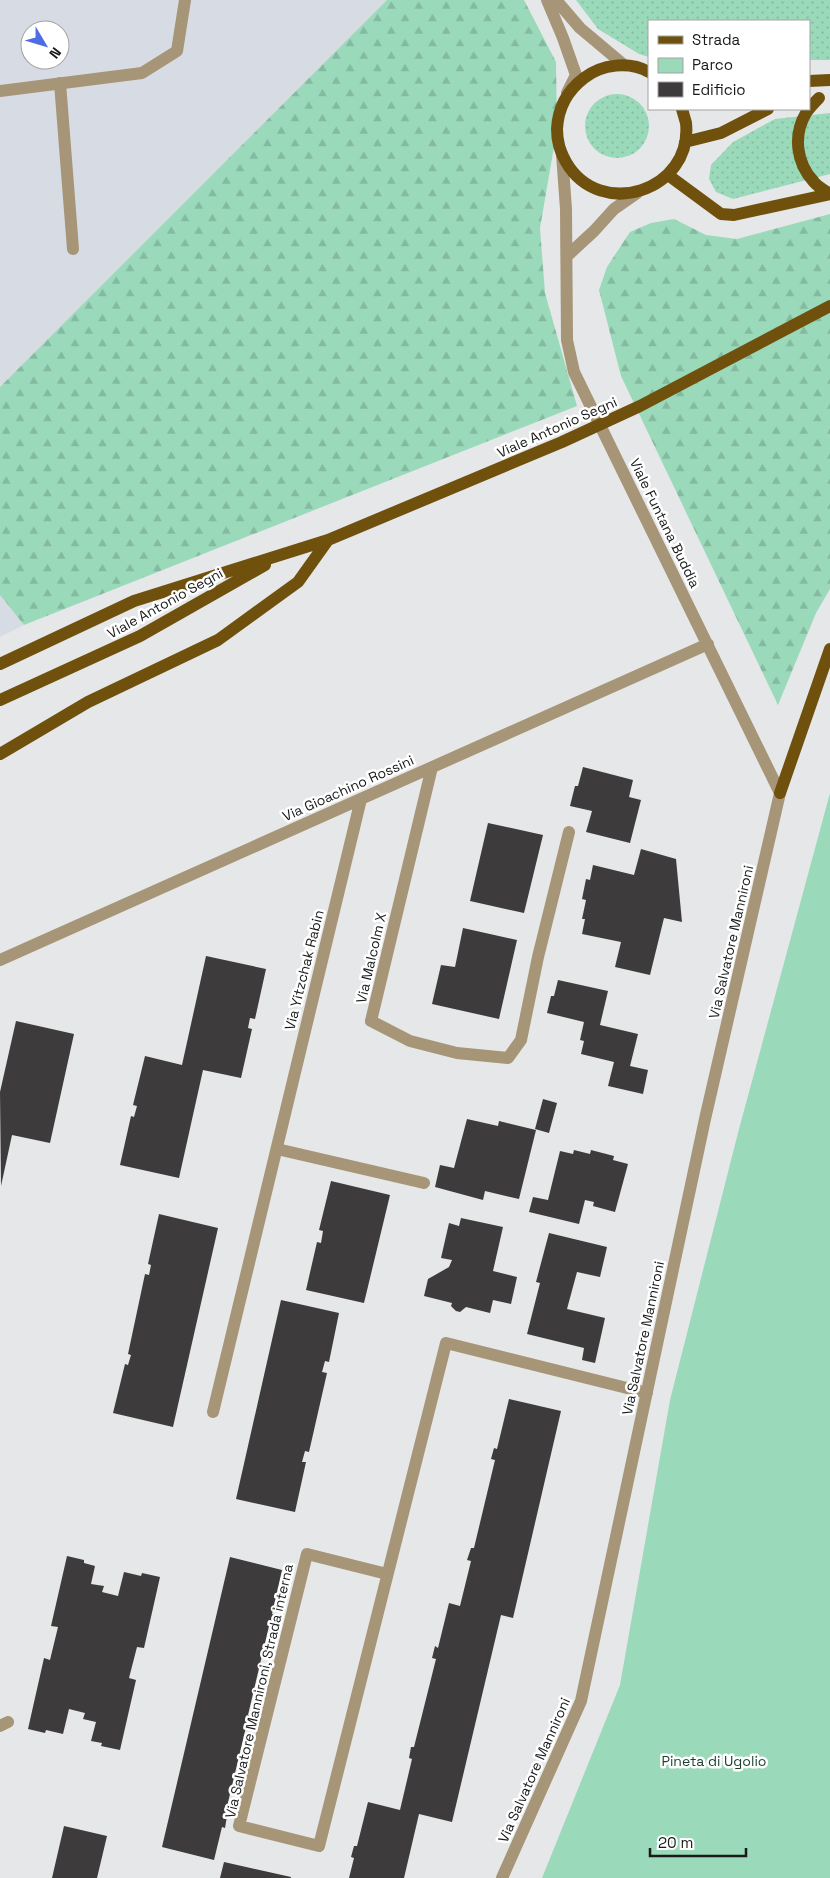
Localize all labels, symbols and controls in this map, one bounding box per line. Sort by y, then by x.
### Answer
north arrow [20,20,70,70]
legend [648,20,810,110]
text: Strada [692,30,741,49]
text: N [45,44,65,62]
text: Parco [692,55,733,74]
text: Edificio [692,80,746,99]
street label: Viale Antonio Segni [494,392,620,462]
street label: Viale Funtana Buddia [626,455,704,591]
street label: Viale Antonio Segni [104,564,226,642]
street label: Via Gioachino Rossini [280,751,416,825]
street label: Via Salvatore Mannironi [705,864,757,1020]
street label: Via Yitzchak Rabin [280,908,328,1032]
street label: Via Malcolm X [352,911,390,1005]
street label: Via Salvatore Mannironi [618,1259,668,1417]
street label: Via Salvatore Mannironi, Strada interna [221,1562,297,1820]
street label: Via Salvatore Mannironi [494,1695,574,1845]
park label: Pineta di Ugolio [661,1752,767,1770]
scale bar [650,1826,746,1858]
text: 20 m [658,1833,693,1852]

